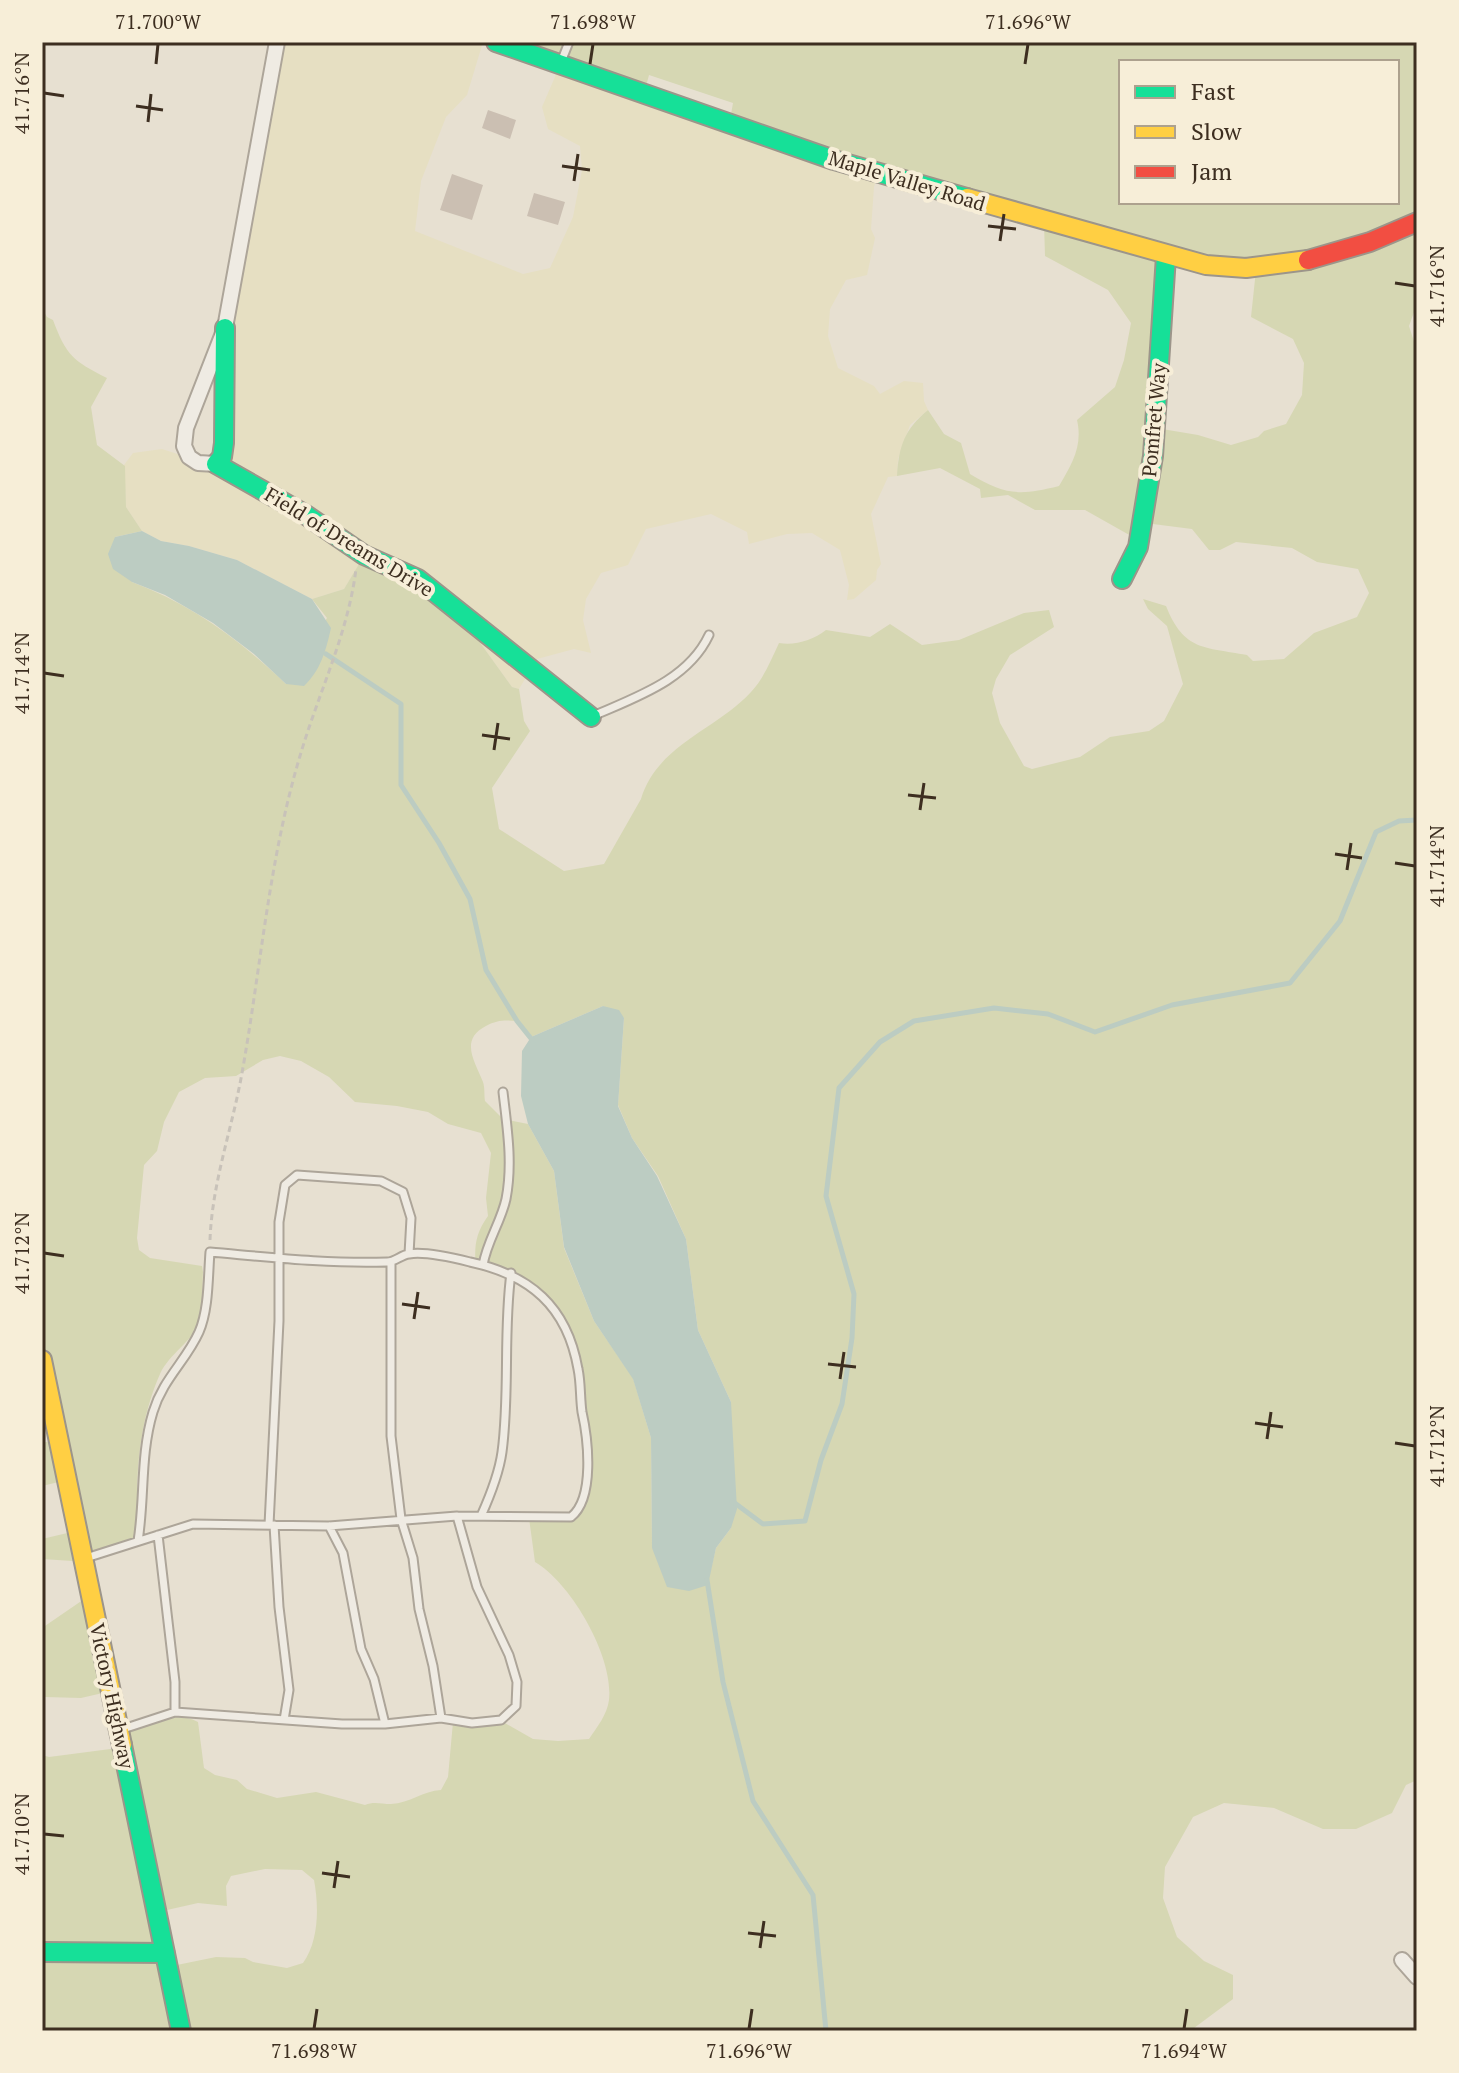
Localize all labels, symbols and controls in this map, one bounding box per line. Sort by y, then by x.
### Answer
text: 71.700°W [115,8,201,35]
text: 71.698°W [550,8,636,35]
text: 71.696°W [985,8,1071,35]
text: 41.716°N [8,52,35,134]
legend [1119,60,1399,204]
text: Fast [1191,75,1236,107]
text: Slow [1191,115,1242,147]
street label: Maple Valley Road [825,144,989,217]
text: Jam [1191,155,1232,187]
text: 41.716°N [1423,245,1450,327]
street label: Pomfret Way [1135,361,1172,478]
street label: Field of Dreams Drive [260,481,439,603]
text: 41.714°N [8,632,35,714]
text: 41.714°N [1423,825,1450,907]
text: 41.712°N [8,1212,35,1294]
text: 41.712°N [1423,1405,1450,1487]
street label: Victory Highway [84,1621,141,1772]
text: 41.710°N [8,1793,35,1875]
text: 71.698°W [271,2037,357,2064]
text: 71.696°W [706,2037,792,2064]
text: 71.694°W [1141,2037,1227,2064]

